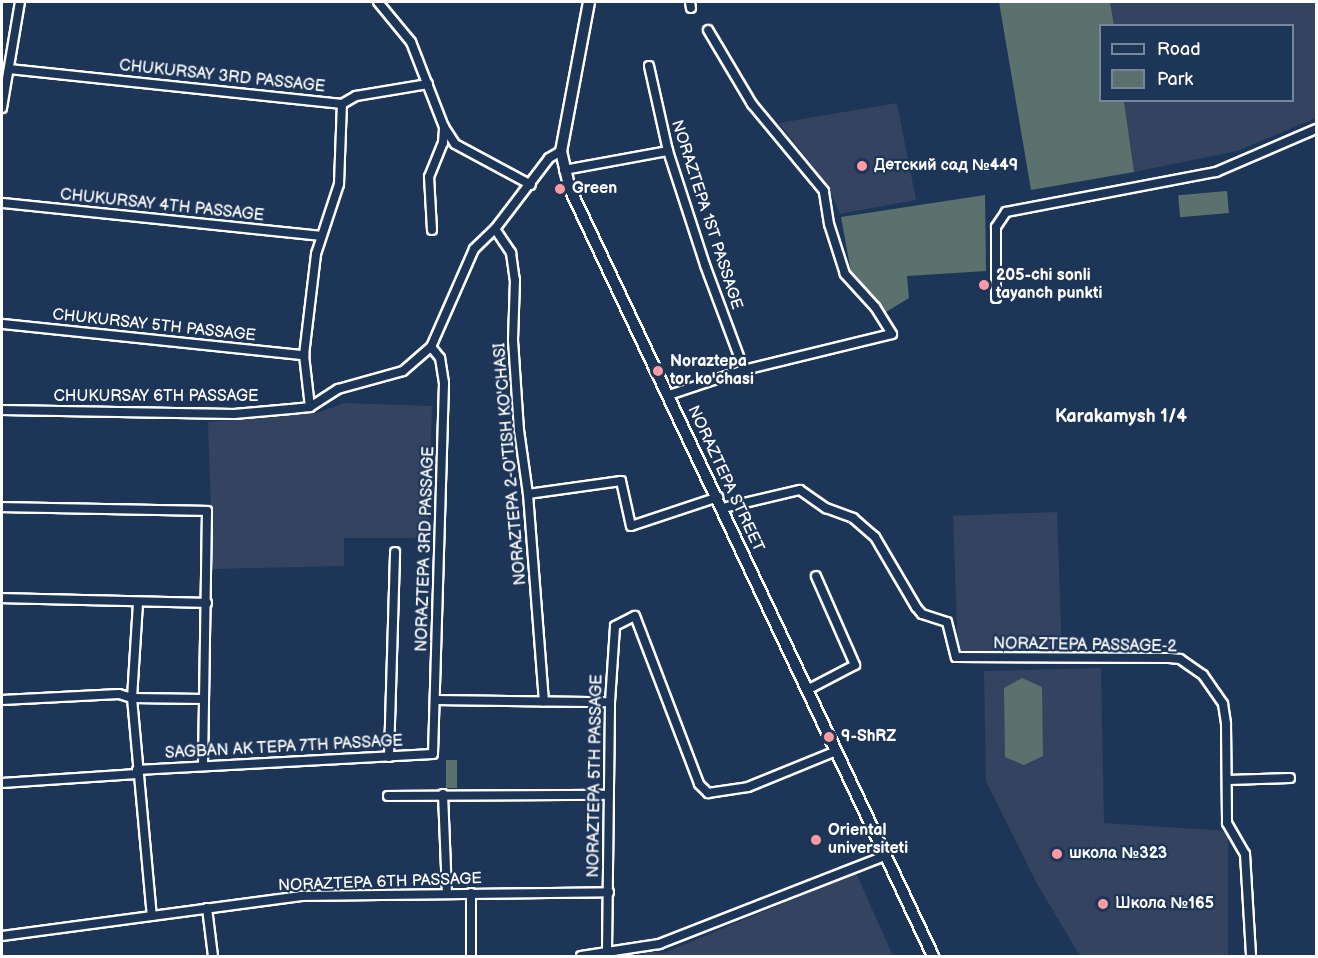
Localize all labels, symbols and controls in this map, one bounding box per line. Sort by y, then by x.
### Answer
legend [1099,24,1294,102]
text: Road [1157,39,1201,60]
street label: CHUKURSAY 3RD PASSAGE [118,57,326,97]
text: Park [1157,69,1193,90]
street label: NORAZTEPA 1ST PASSAGE [666,118,746,312]
place label: Детский сад №449 [874,156,1018,176]
marker: Детский сад №449 [855,159,869,173]
place label: Green [572,179,617,199]
marker: Green [553,182,567,196]
street label: CHUKURSAY 4TH PASSAGE [59,186,265,226]
place label: 205-chi sonli tayanch punkti [996,266,1102,304]
marker: 205-chi sonli tayanch punkti [977,278,991,292]
street label: CHUKURSAY 5TH PASSAGE [51,306,257,346]
street label: NORAZTEPA 2-O'TISH KO'CHASI [491,342,531,586]
place label: Noraztepa tor ko'chasi [670,352,754,390]
marker: Noraztepa tor ko'chasi [651,364,665,378]
street label: CHUKURSAY 6TH PASSAGE [53,387,259,407]
street label: NORAZTEPA STREET [683,403,767,555]
district label: Karakamysh 1/4 [1055,406,1187,428]
street label: NORAZTEPA 3RD PASSAGE [413,446,439,652]
street label: NORAZTEPA PASSAGE-2 [993,635,1177,657]
street label: NORAZTEPA 5TH PASSAGE [585,674,607,878]
place label: 9-ShRZ [841,727,896,747]
marker: 9-ShRZ [822,730,836,744]
street label: SAGBAN AK TEPA 7TH PASSAGE [164,732,404,764]
place label: Oriental universiteti [828,821,908,859]
marker: Oriental universiteti [809,833,823,847]
place label: школа №323 [1069,844,1167,864]
marker: школа №323 [1050,847,1064,861]
street label: NORAZTEPA 6TH PASSAGE [278,870,482,896]
place label: Школа №165 [1115,894,1214,914]
marker: Школа №165 [1096,897,1110,911]

